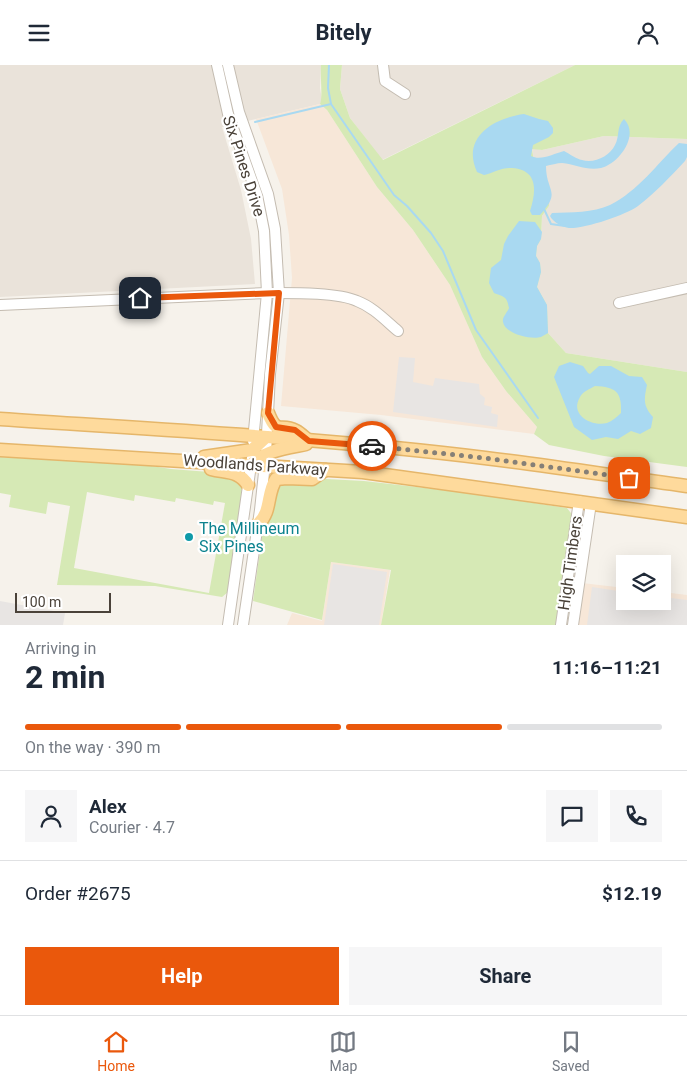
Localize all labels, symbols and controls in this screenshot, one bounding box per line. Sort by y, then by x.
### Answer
icon: menu [25,19,53,47]
icon: person [634,19,662,47]
text: Bitely [315,20,372,45]
street label: Six Pines Drive [219,113,269,219]
pin [119,277,161,319]
icon: home [126,284,154,312]
courier [347,421,397,471]
icon: car [358,432,386,460]
street label: Woodlands Parkway [182,450,328,480]
pin [608,457,650,499]
icon: bag [615,464,643,492]
street label: High Timbers [554,514,586,612]
place label: The Millineum Six Pines [199,519,300,556]
marker: The Millineum Six Pines [183,531,195,543]
map controls [616,555,671,610]
button: layers [616,555,671,610]
scale bar [15,590,111,613]
text: 100 m [22,594,61,610]
text: Arriving in [25,639,96,658]
text: 11:16–11:21 [552,656,662,679]
text: 2 min [25,658,105,696]
text: On the way · 390 m [25,738,161,757]
button: person [25,790,77,842]
button: chat [546,790,598,842]
button: phone [610,790,662,842]
text: Alex [89,795,127,818]
text: Courier · 4.7 [89,818,175,837]
text: Order #2675 [25,882,131,905]
text: $12.19 [602,882,662,905]
button: Help [25,947,339,1005]
button: Share [349,947,662,1005]
tab: Home [97,1028,135,1074]
tab: Map [329,1028,357,1074]
tab: Saved [552,1028,590,1074]

